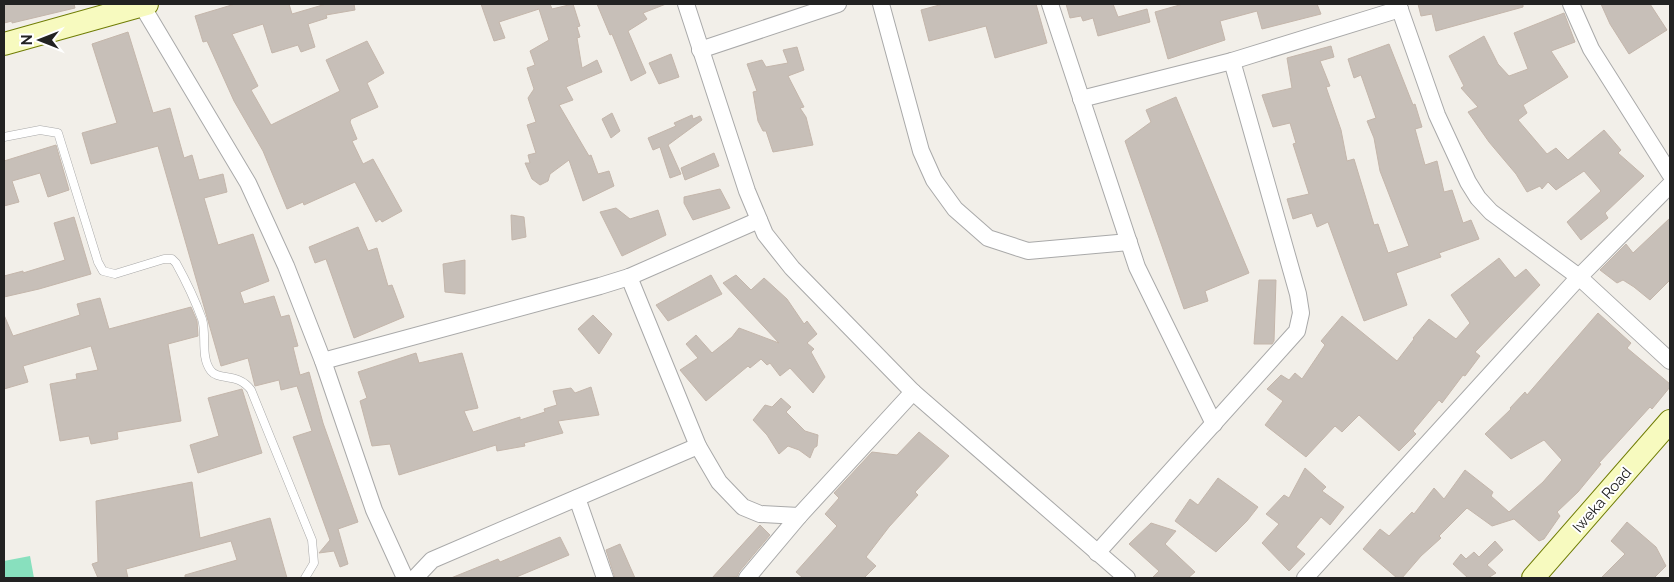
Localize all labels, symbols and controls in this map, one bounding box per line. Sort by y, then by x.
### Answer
north arrow [15,15,65,65]
text: N [19,35,35,45]
street label: Iweka Road [1569,464,1635,536]

